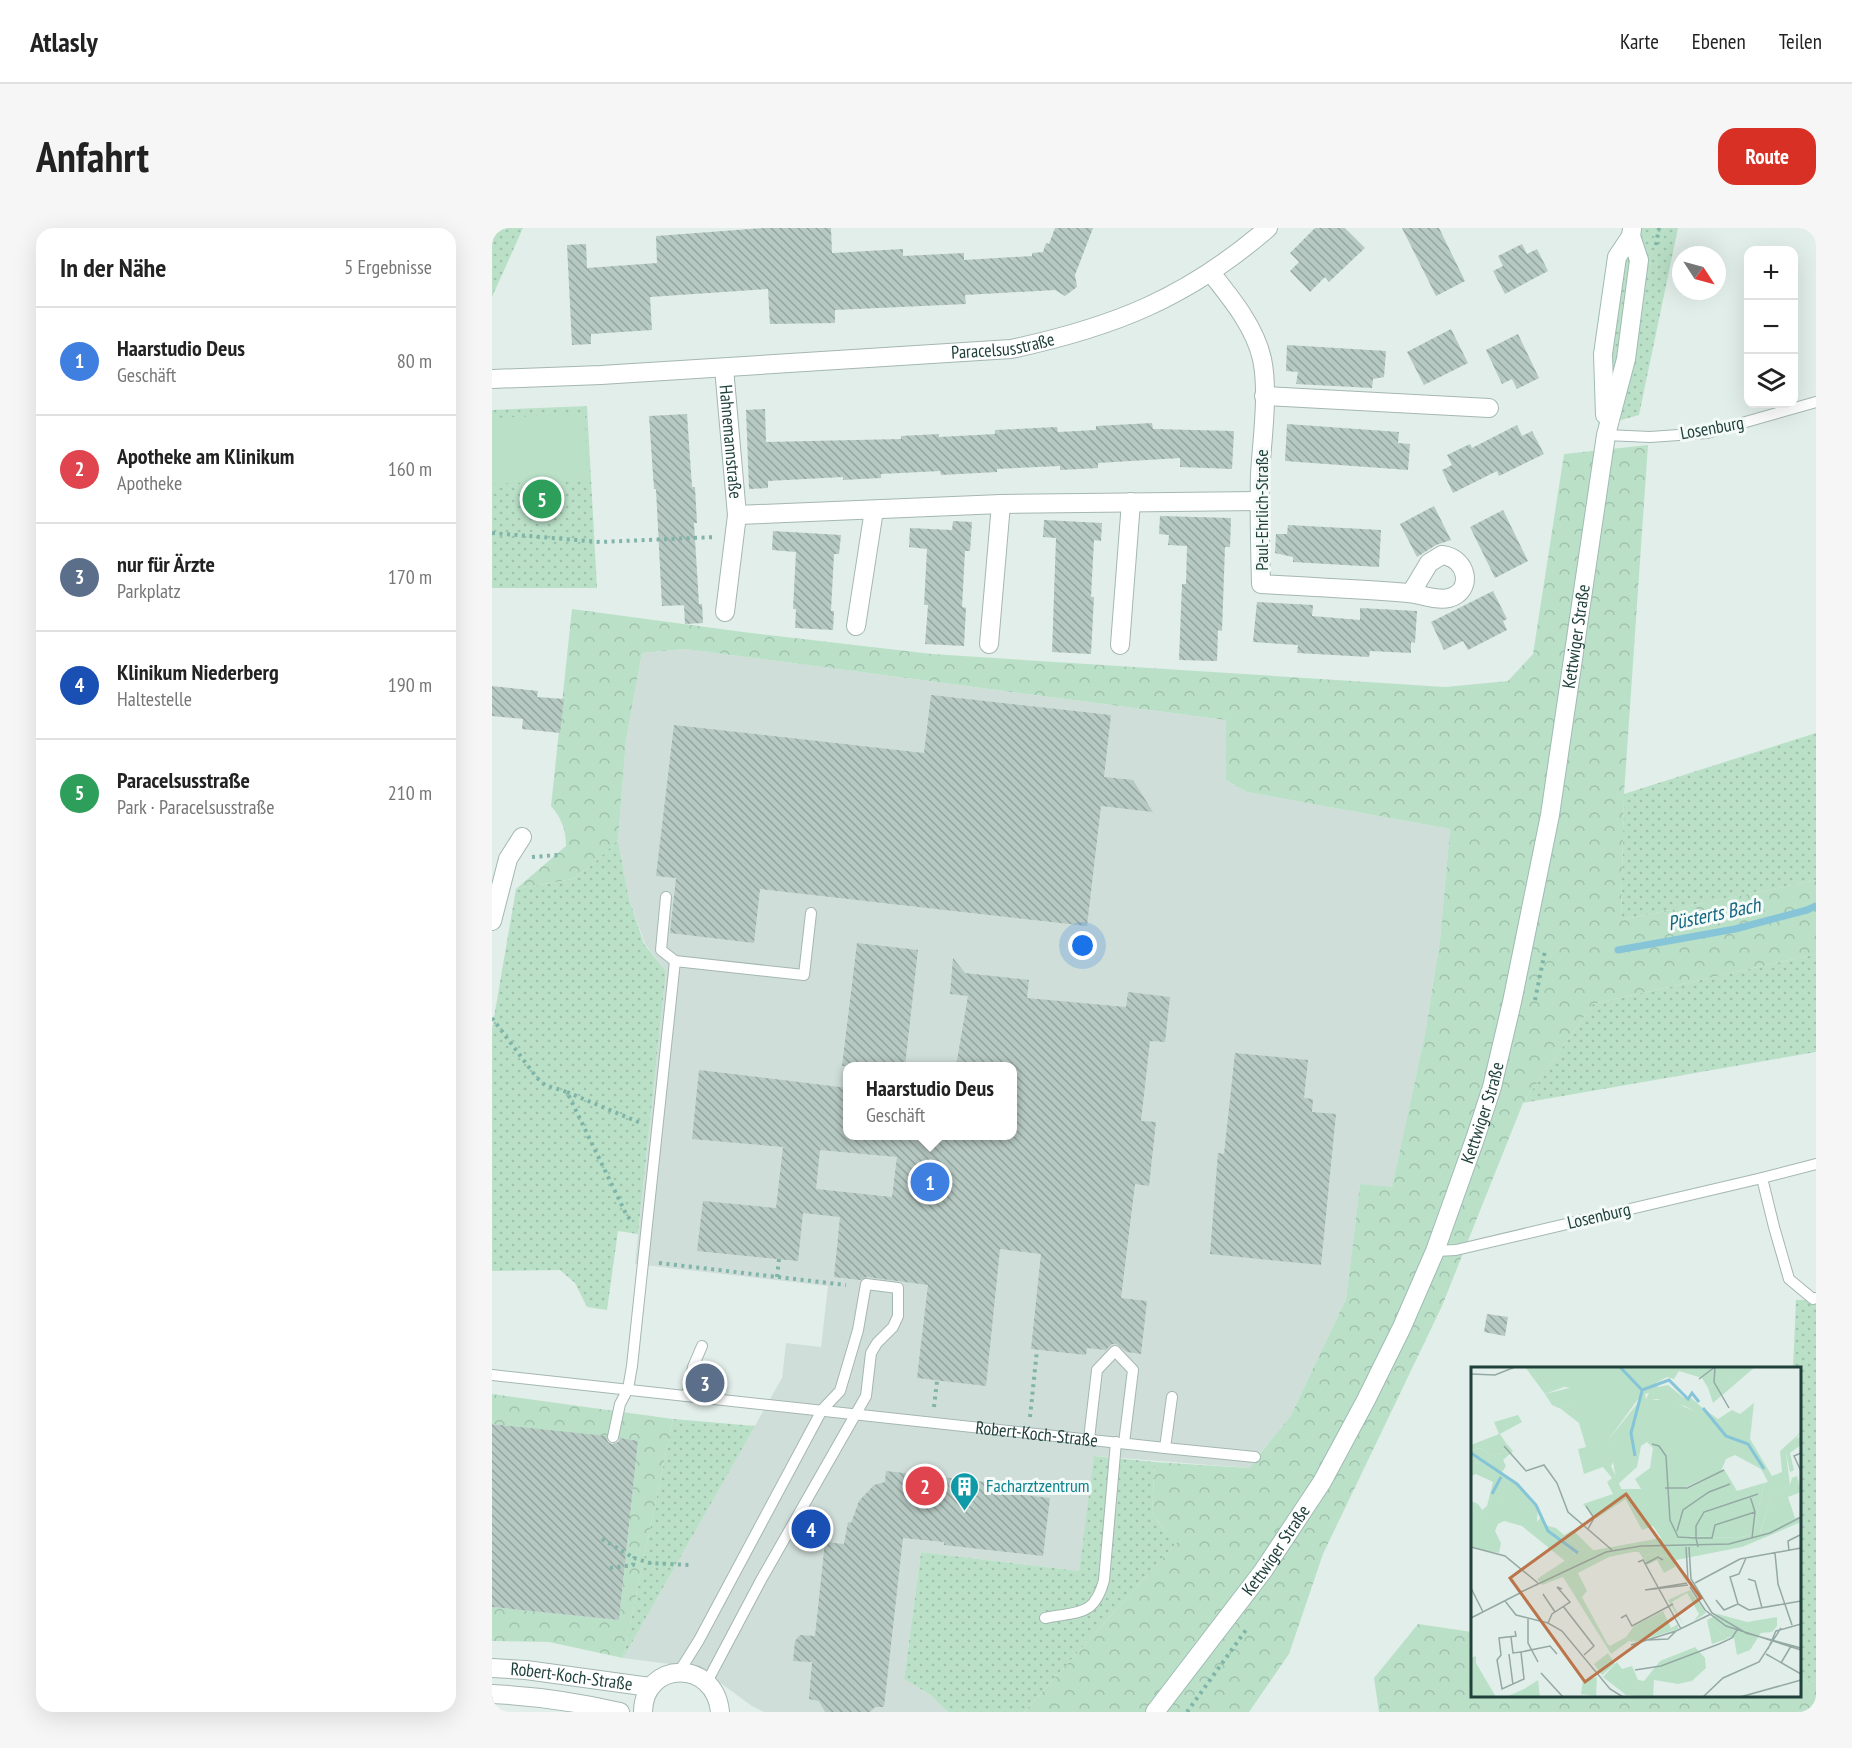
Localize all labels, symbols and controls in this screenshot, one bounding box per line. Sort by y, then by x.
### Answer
text: Atlasly [30,23,98,60]
text: Karte [1620,28,1659,55]
text: Ebenen [1692,28,1746,55]
text: Teilen [1779,28,1822,55]
button: Route [1718,128,1816,185]
text: Anfahrt [36,129,149,184]
north arrow [1672,246,1726,300]
map controls [1744,246,1798,408]
button: + [1744,246,1798,300]
text: In der Nähe [60,251,166,284]
text: 5 Ergebnisse [344,254,432,280]
button: − [1744,300,1798,354]
street label: Paracelsusstraße [950,327,1057,364]
text: Haarstudio Deus [117,334,245,362]
text: 1 [75,348,84,374]
text: 80 m [397,348,432,374]
button: layers [1744,354,1798,408]
text: Geschäft [117,362,176,388]
street label: Hahnemannstraße [715,384,748,500]
street label: Losenburg [1678,411,1746,444]
text: Apotheke am Klinikum [117,442,294,470]
street label: Paul-Ehrlich-Straße [1250,449,1273,571]
text: 2 [75,456,84,482]
text: 160 m [388,456,432,482]
text: Apotheke [117,470,182,496]
pin: 5 [523,476,562,522]
text: nur für Ärzte [117,550,215,578]
text: 3 [75,564,84,590]
text: 170 m [388,564,432,590]
text: Parkplatz [117,578,181,604]
street label: Kettwiger Straße [1557,583,1595,690]
text: Klinikum Niederberg [117,658,279,686]
text: 4 [75,672,84,698]
text: 190 m [388,672,432,698]
text: Haltestelle [117,686,192,712]
text: Paracelsusstraße [117,766,250,794]
text: 5 [75,780,84,806]
text: 210 m [388,780,432,806]
text: Park · Paracelsusstraße [117,794,275,820]
water label: Püsterts Bach [1665,891,1764,936]
your location [1068,931,1097,960]
street label: Kettwiger Straße [1455,1060,1508,1166]
popup [843,1062,1017,1140]
text: Haarstudio Deus [866,1074,994,1102]
text: Geschäft [866,1102,925,1128]
pin: 1 [910,1160,950,1204]
street label: Losenburg [1565,1197,1633,1234]
pin: 3 [686,1360,724,1406]
inset map [1471,1367,1801,1697]
street label: Robert-Koch-Straße [975,1416,1099,1452]
pin: 2 [906,1464,944,1508]
building icon: Facharztzentrum [949,1470,981,1512]
place label: Facharztzentrum [986,1474,1090,1497]
street label: Kettwiger Straße [1236,1500,1315,1600]
pin: 4 [792,1506,830,1552]
street label: Robert-Koch-Straße [510,1657,634,1695]

